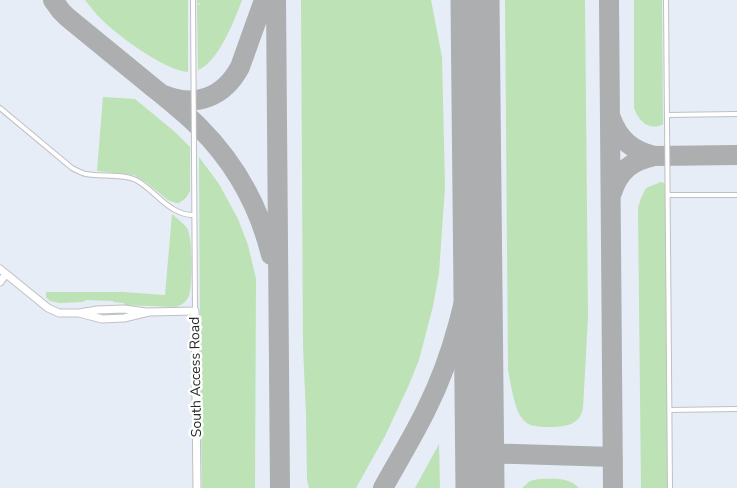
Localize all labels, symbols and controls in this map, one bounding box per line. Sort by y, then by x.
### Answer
street label: South Access Road [185,317,206,437]

